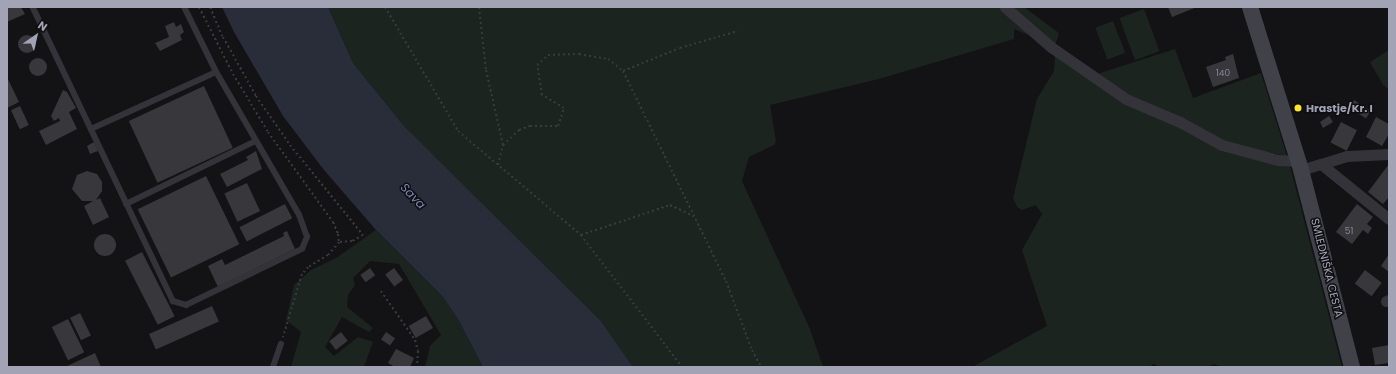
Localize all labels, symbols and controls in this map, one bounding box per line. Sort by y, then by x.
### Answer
north arrow [16,16,56,56]
text: N [35,17,51,35]
house number: 140 [1216,68,1230,78]
place label: Hrastje/Kr. I [1306,101,1373,115]
marker: Hrastje/Kr. I [1293,103,1303,113]
water label: Sava [397,180,429,212]
street label: SMLEDNIŠKA CESTA [1308,217,1346,319]
house number: 51 [1345,226,1353,236]

